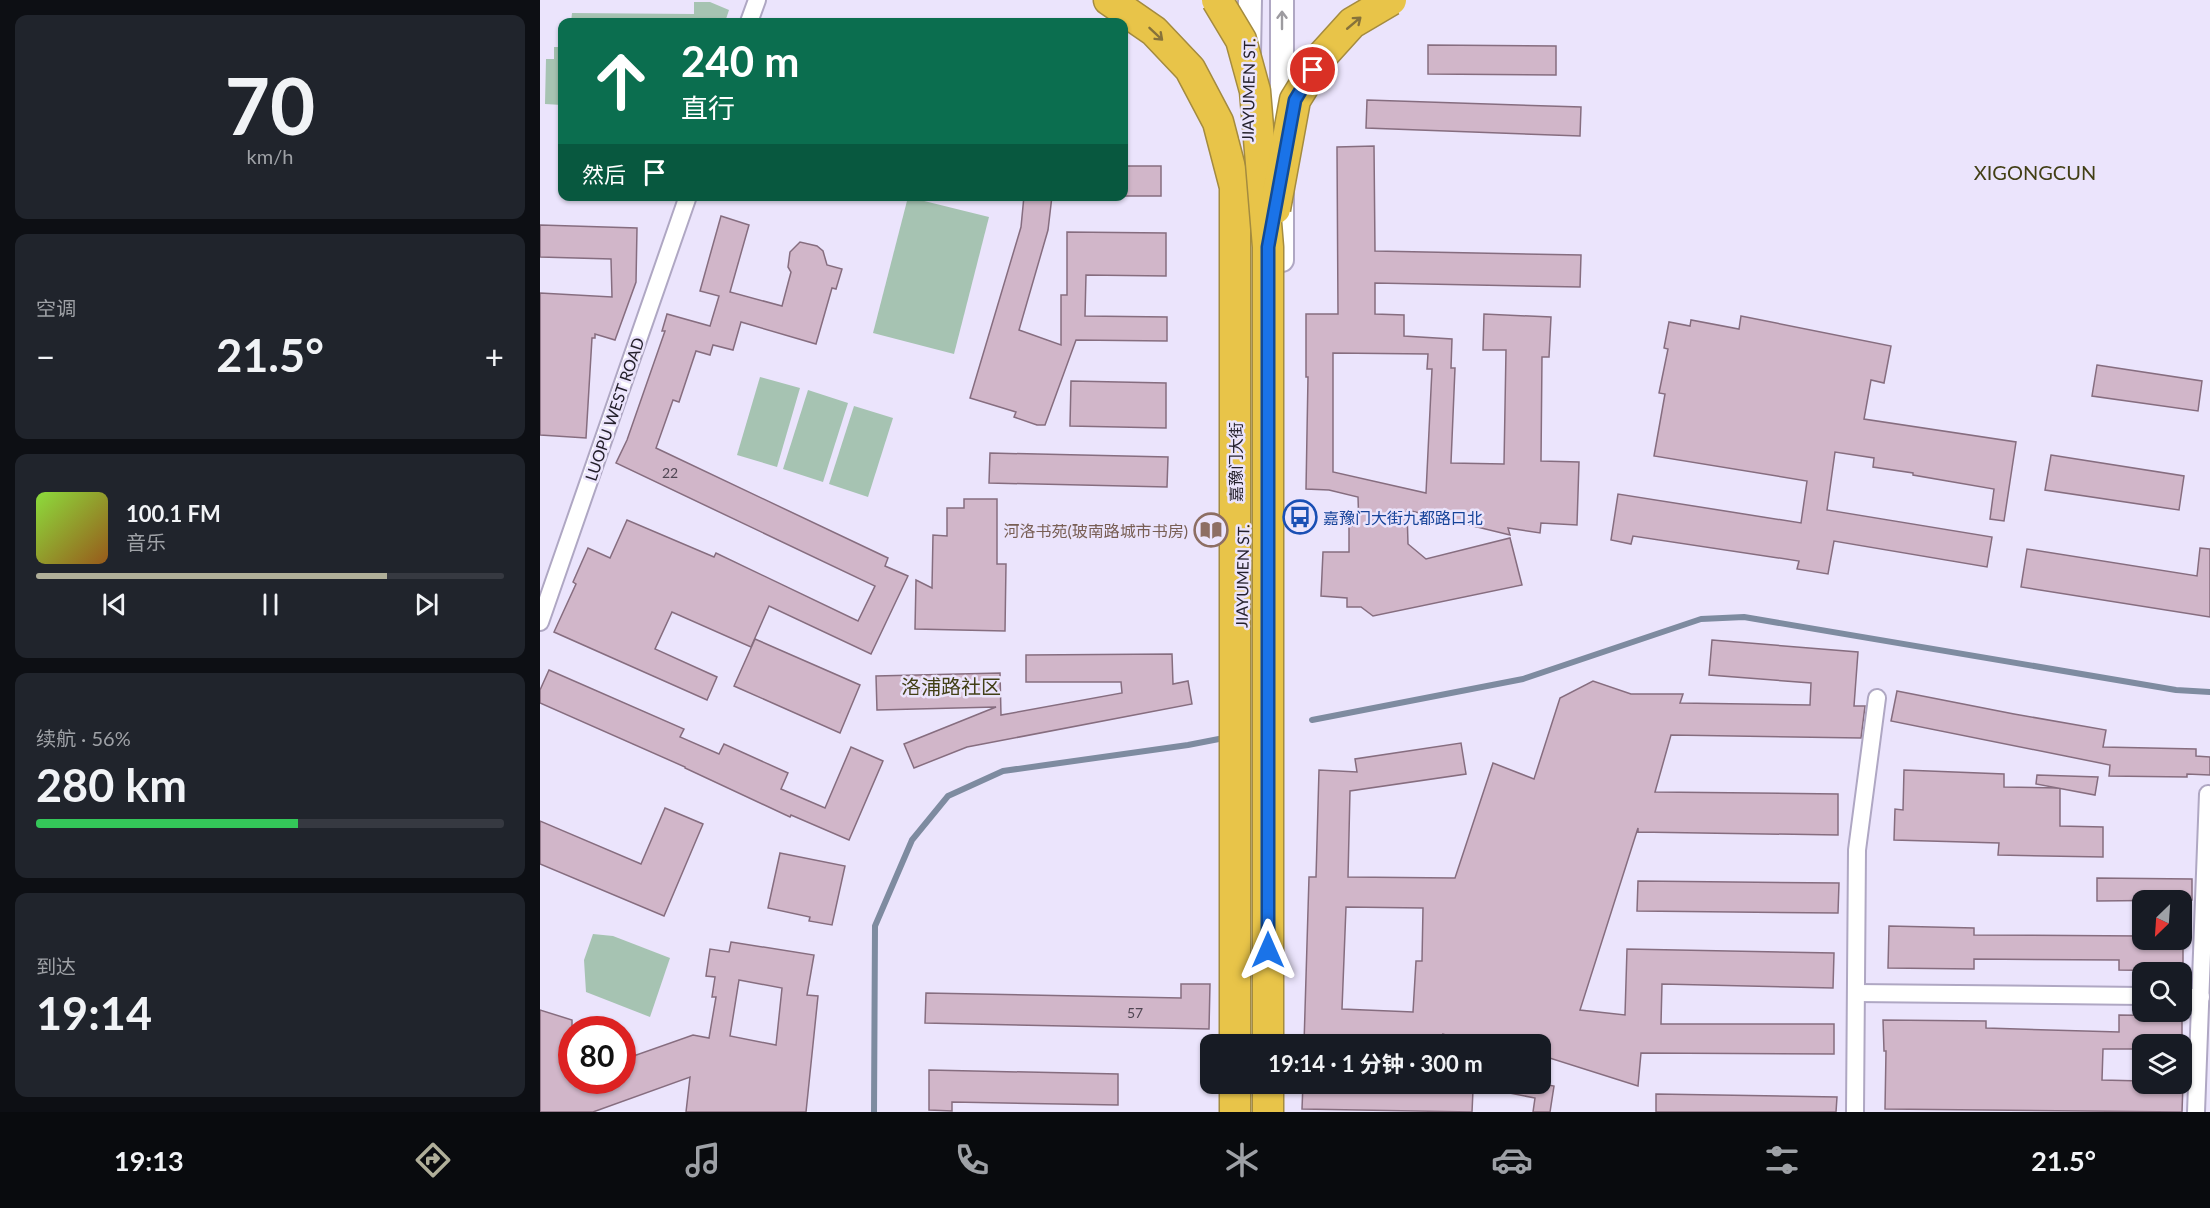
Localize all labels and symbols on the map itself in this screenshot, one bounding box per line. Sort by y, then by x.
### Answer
one-way arrow [1276,10,1288,30]
one-way arrow [1346,17,1362,30]
one-way arrow [1148,27,1163,41]
street label: JIAYUMEN ST. [1238,38,1258,142]
pin [1287,44,1338,95]
district label: XIGONGCUN [1974,160,2096,184]
street label: LUOPU WEST ROAD [581,335,647,483]
street label: 嘉豫门大街 [1226,422,1245,502]
house number: 22 [662,464,678,481]
bus stop icon: 嘉豫门大街九都路口北 [1282,499,1318,535]
place label: 嘉豫门大街九都路口北 [1323,508,1483,527]
library icon: 河洛书苑(玻南路城市书房) [1193,512,1229,548]
place label: 河洛书苑(玻南路城市书房) [1003,521,1188,540]
street label: JIAYUMEN ST. [1232,524,1252,628]
district label: 洛浦路社区 [901,674,1001,698]
north arrow [2132,890,2192,950]
position arrow [1236,918,1300,982]
house number: 57 [1127,1004,1143,1021]
speed limit sign: 80 [558,1016,636,1094]

